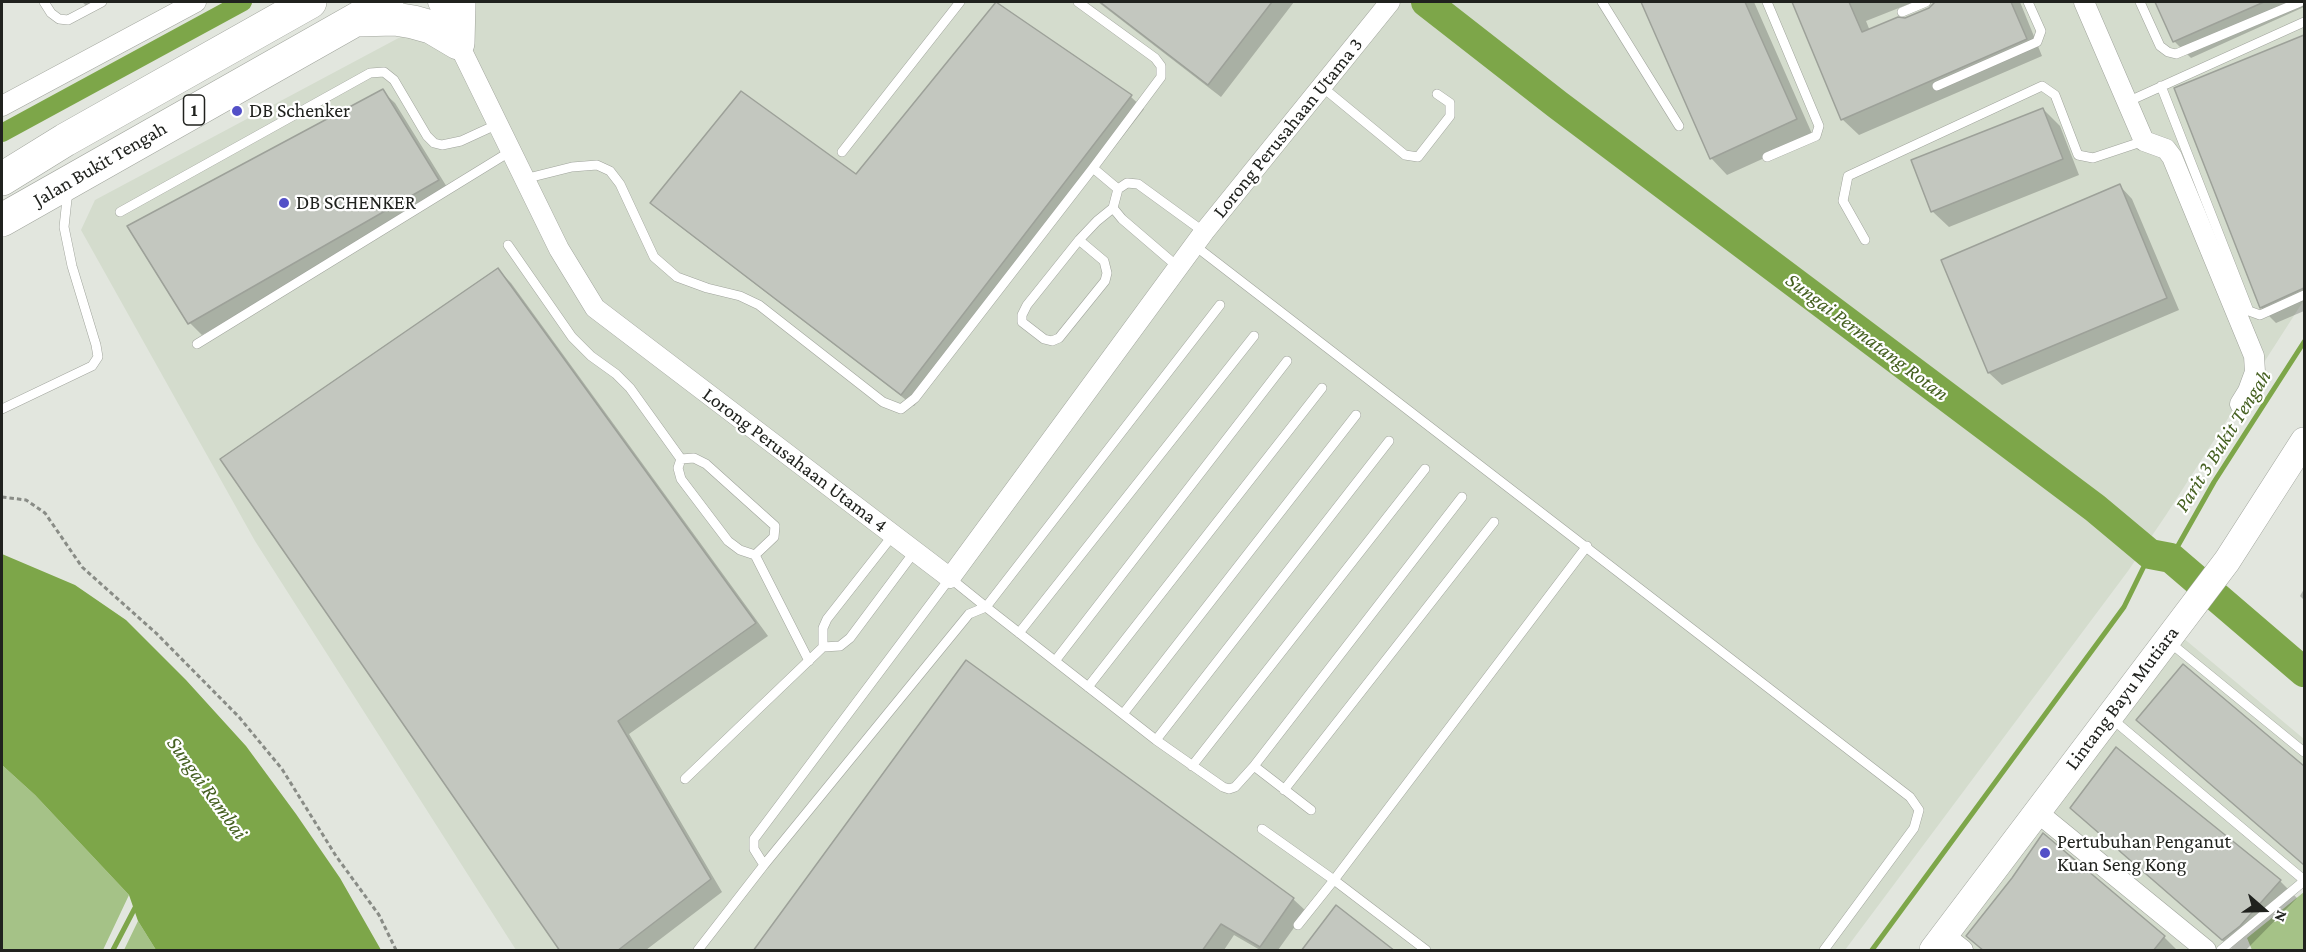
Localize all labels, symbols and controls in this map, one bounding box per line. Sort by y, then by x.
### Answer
street label: Lorong Perusahaan Utama 3 [1208,33,1368,223]
road number: 1 [184,95,204,125]
place label: DB Schenker [249,99,350,123]
marker: DB Schenker [230,104,244,118]
street label: Jalan Bukit Tengah [29,116,171,212]
place label: DB SCHENKER [296,191,416,215]
marker: DB SCHENKER [277,196,291,210]
water label: Sungai Permatang Rotan [1781,268,1953,406]
water label: Parit 3 Bukit Tengah [2169,365,2277,517]
street label: Lorong Perusahaan Utama 4 [698,383,892,537]
street label: Lintang Bayu Mutiara [2060,621,2184,775]
water label: Sungai Rambai [161,732,253,844]
place label: Pertubuhan Penganut Kuan Seng Kong [2057,830,2231,877]
marker: Pertubuhan Penganut Kuan Seng Kong [2038,846,2052,860]
north arrow [2234,880,2294,940]
text: N [2272,908,2291,924]

